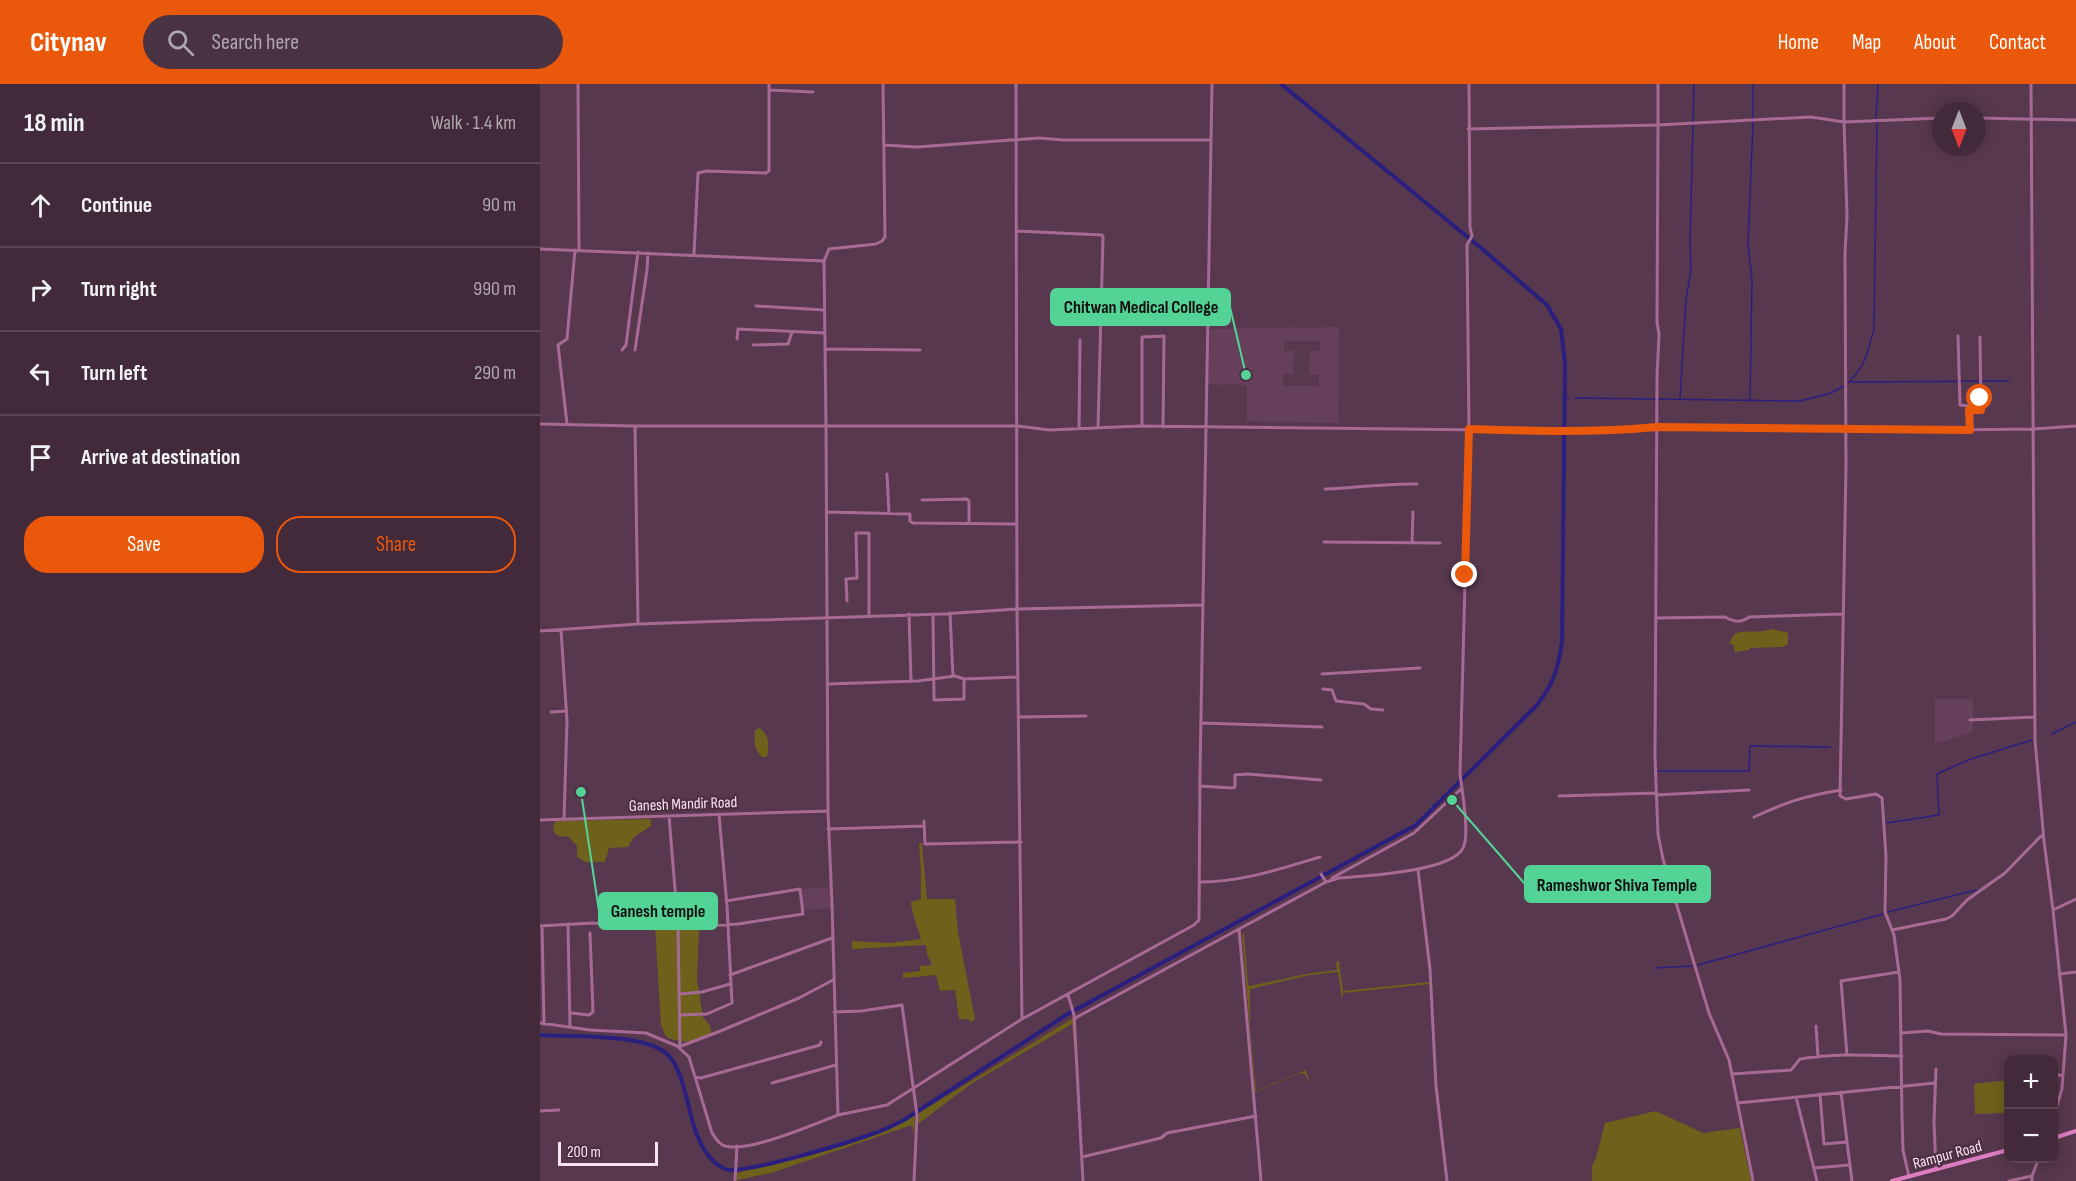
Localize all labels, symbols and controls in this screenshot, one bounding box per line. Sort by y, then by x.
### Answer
search box [143,15,563,69]
text: Citynav [30,26,107,59]
icon: search [164,26,197,59]
text: Search here [212,29,299,56]
text: Home [1778,30,1819,55]
text: Map [1852,30,1881,55]
text: About [1914,30,1956,55]
text: Contact [1989,30,2046,55]
north arrow [1932,102,1986,156]
text: 18 min [24,108,85,139]
text: Walk · 1.4 km [431,111,516,135]
icon: ahead [24,189,57,222]
text: Continue [81,192,152,219]
text: 90 m [482,193,516,217]
icon: right [24,273,57,306]
text: Turn right [81,276,157,303]
text: 990 m [473,277,516,301]
callout: Chitwan Medical College [1051,289,1230,325]
text: Chitwan Medical College [1064,297,1218,318]
icon: left [24,357,57,390]
text: Turn left [81,360,147,387]
text: 290 m [474,361,516,385]
route start [1966,384,1992,410]
icon: arrive [24,441,57,474]
text: Arrive at destination [81,444,240,471]
button: Save [24,516,264,573]
button: Share [276,516,516,573]
route end [1451,561,1477,587]
street label: Ganesh Mandir Road [629,793,738,816]
callout: Rameshwor Shiva Temple [1525,866,1710,902]
text: Rameshwor Shiva Temple [1537,875,1697,896]
callout: Ganesh temple [599,893,717,929]
text: Ganesh temple [611,901,705,922]
map controls [2004,1055,2058,1163]
button: + [2004,1055,2058,1109]
button: − [2004,1109,2058,1163]
street label: Rampur Road [1911,1137,1984,1174]
scale bar [558,1139,658,1166]
text: 200 m [567,1143,601,1162]

